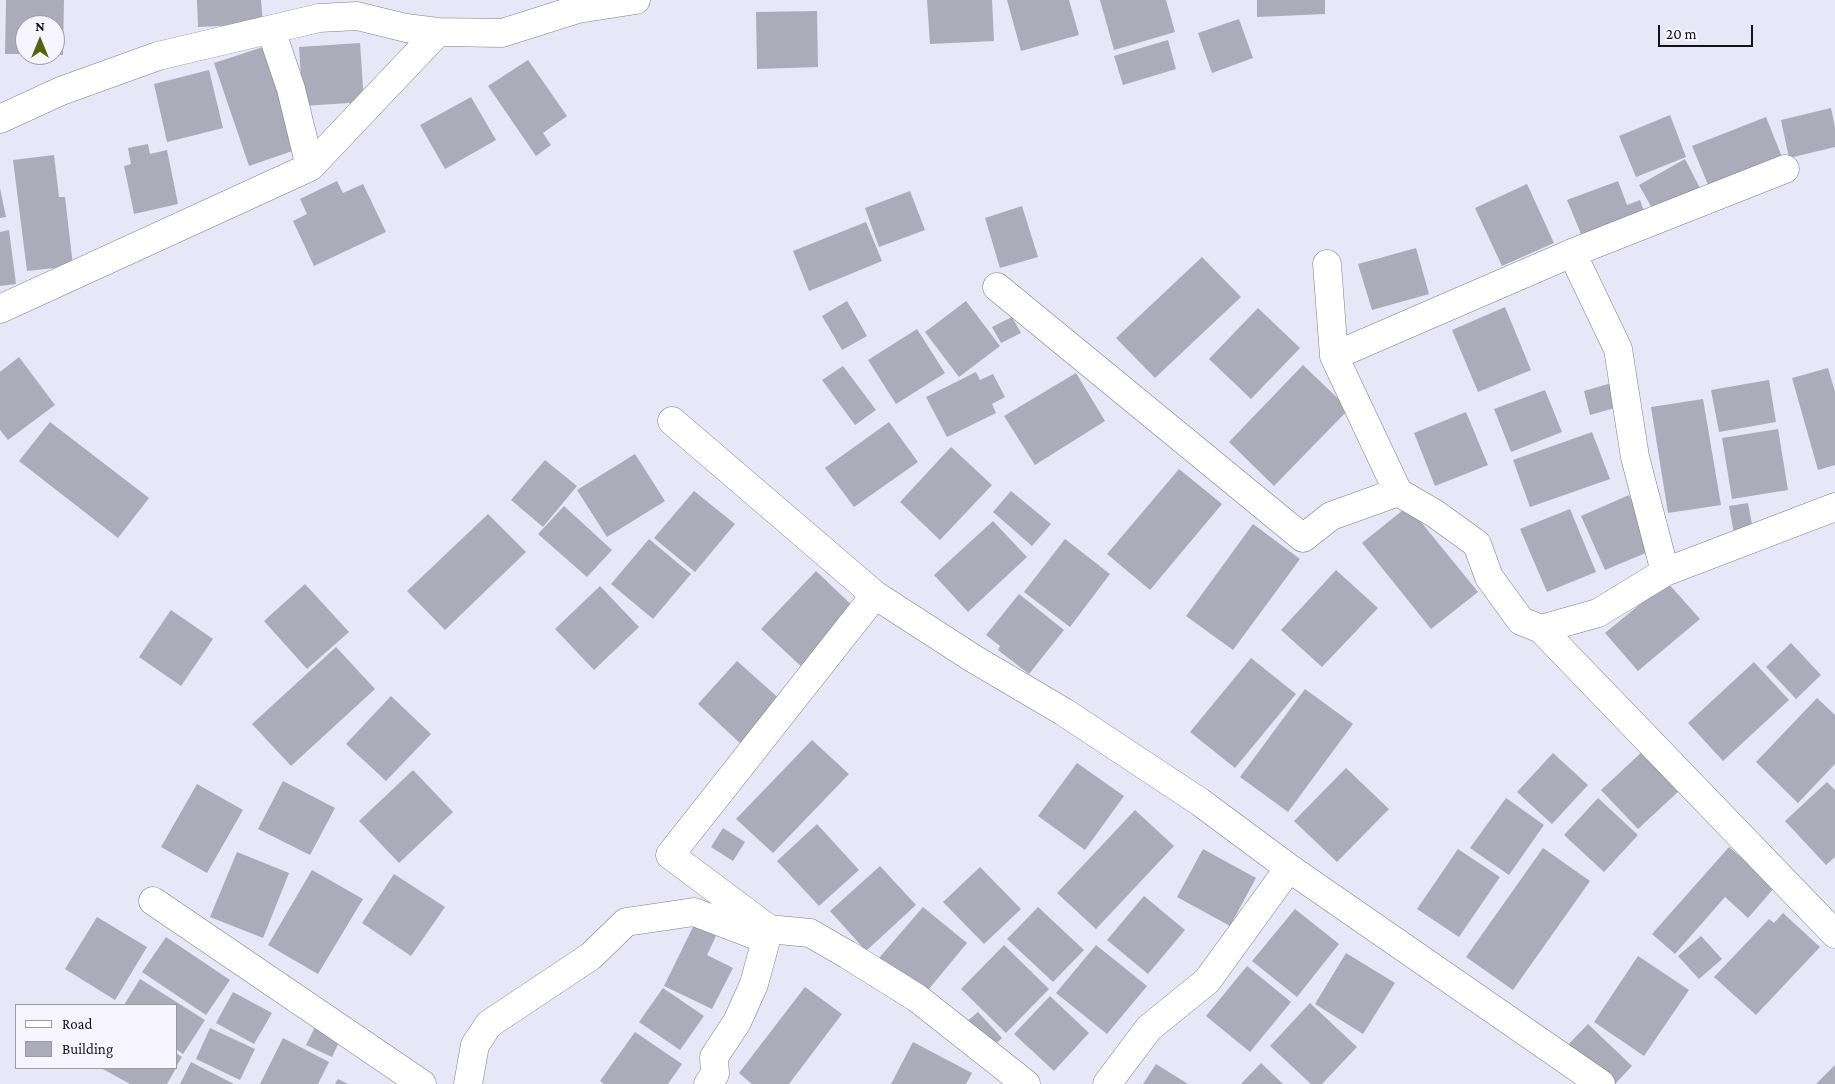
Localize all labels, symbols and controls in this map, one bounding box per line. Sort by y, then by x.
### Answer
north arrow [15,15,65,65]
scale bar [1660,15,1755,47]
text: N [35,18,45,34]
text: 20 m [1666,26,1697,42]
legend [15,1004,178,1069]
text: Road [62,1016,92,1032]
text: Building [62,1041,113,1057]

